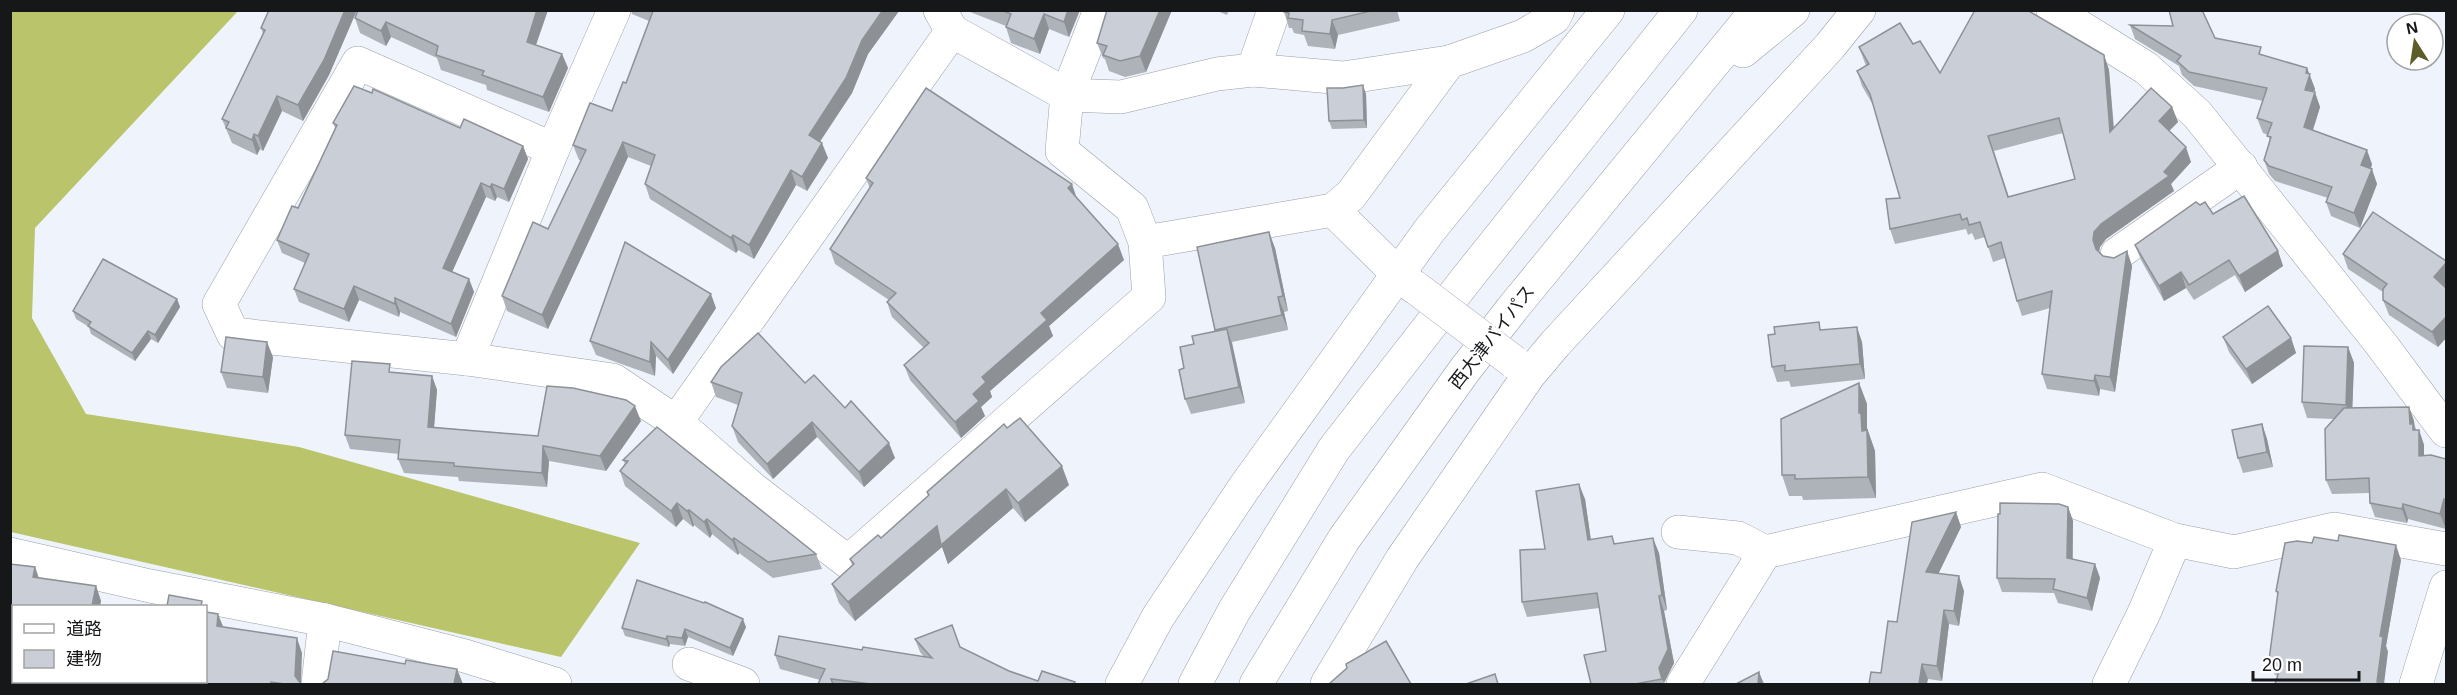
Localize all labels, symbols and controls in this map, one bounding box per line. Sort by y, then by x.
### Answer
north arrow [2385,12,2445,72]
text: N [2405,18,2419,37]
street label: 西大津バイパス [1445,281,1539,393]
legend [12,605,207,683]
text: 道路 [66,619,102,639]
scale bar [2253,644,2360,682]
text: 建物 [66,649,102,669]
text: 20 m [2262,655,2302,675]

